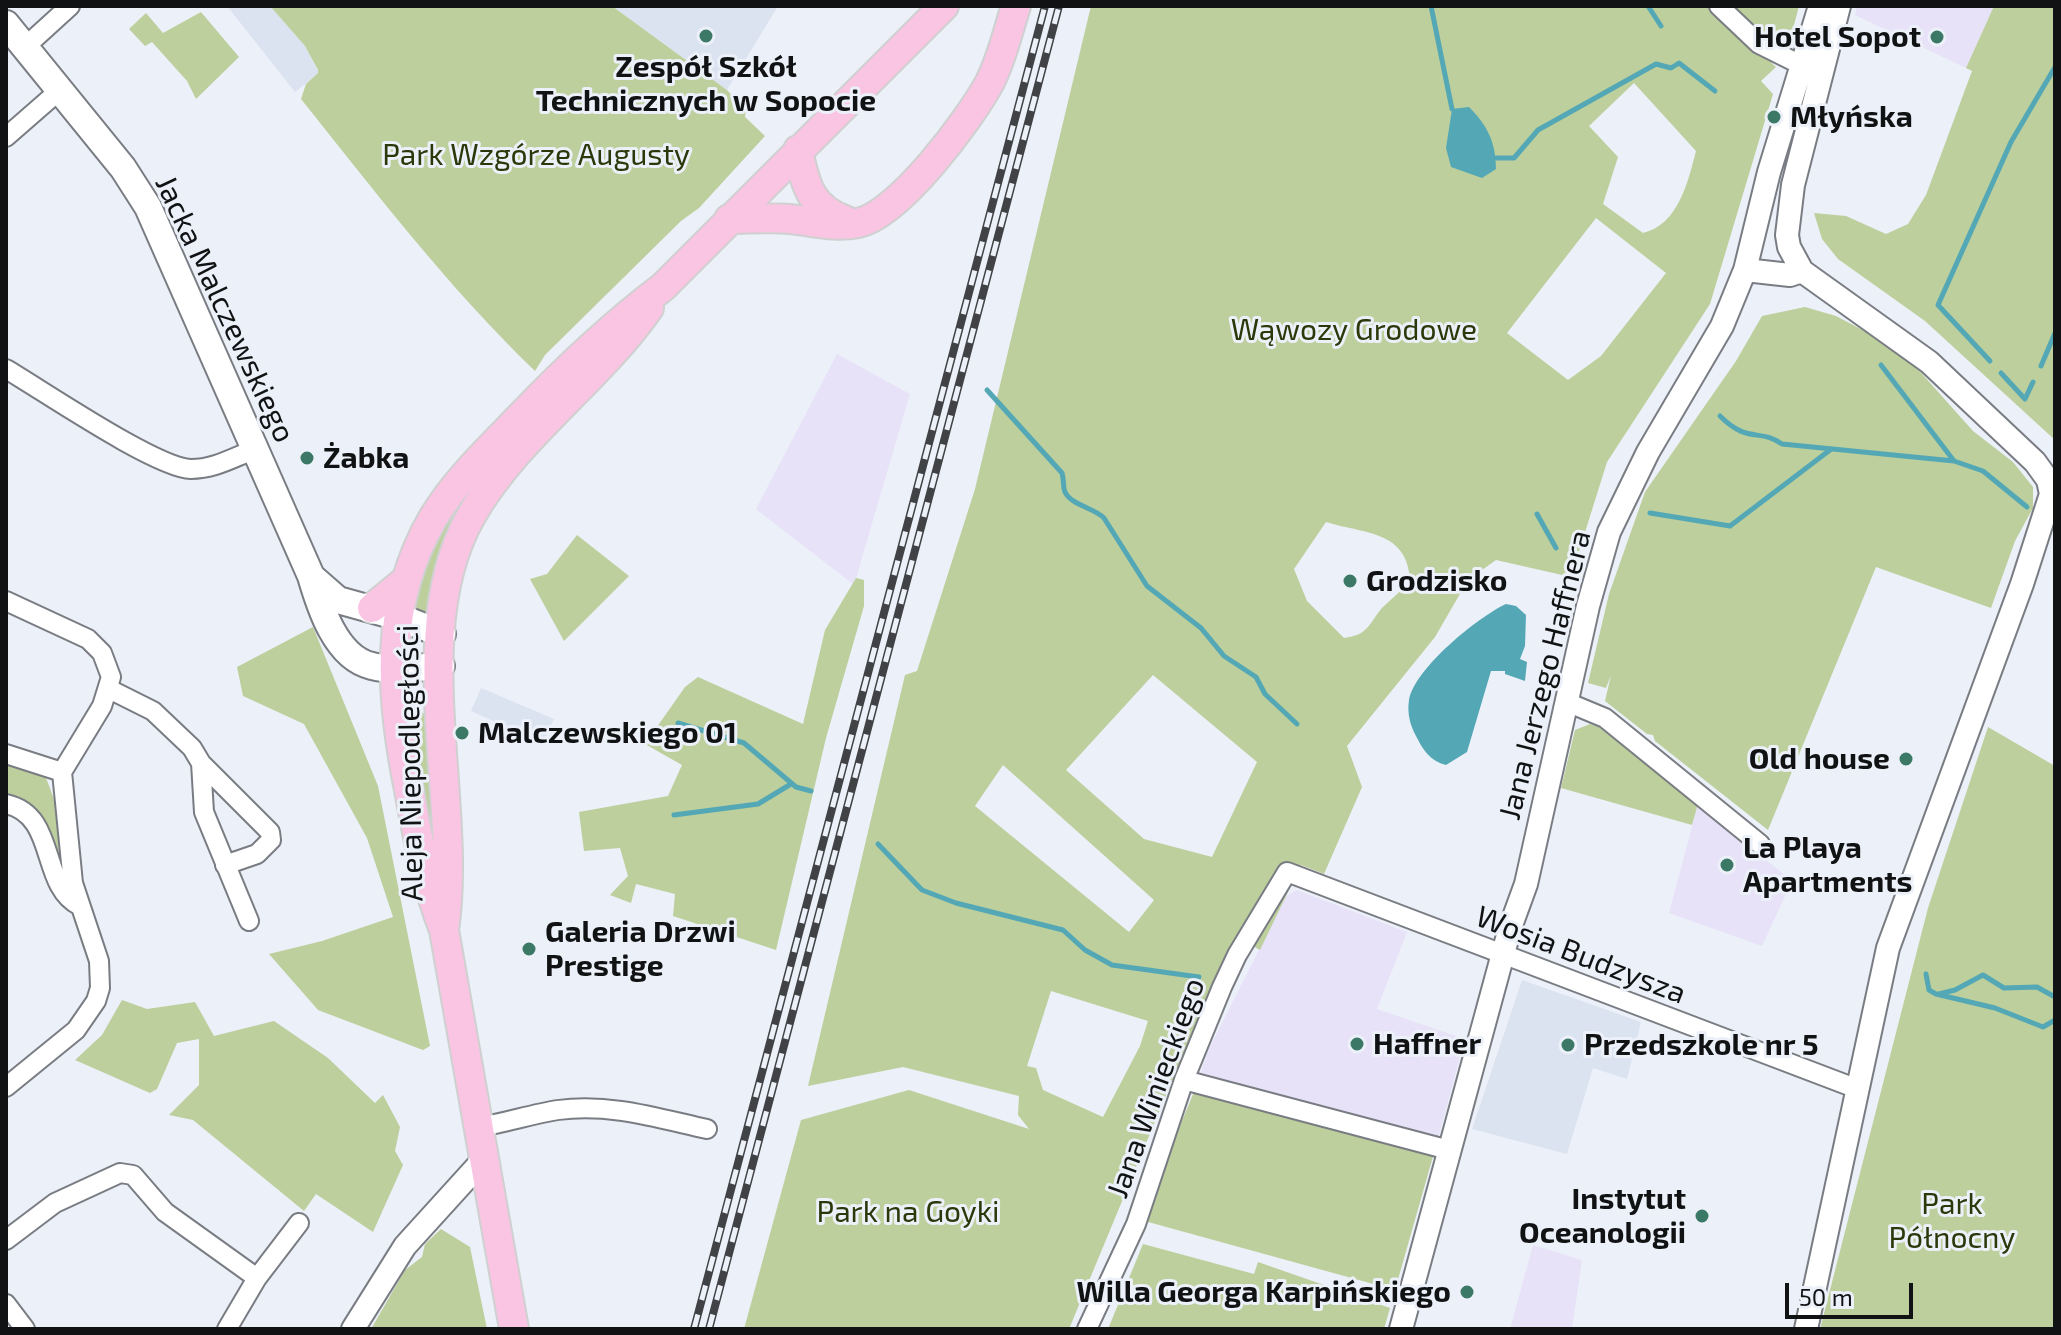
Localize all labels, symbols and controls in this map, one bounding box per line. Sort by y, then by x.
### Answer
place label: Hotel Sopot [1754,19,1921,55]
marker: Zespół Szkół Technicznych w Sopocie [697,27,715,45]
marker: Hotel Sopot [1928,28,1946,46]
place label: Zespół Szkół Technicznych w Sopocie [536,49,876,120]
place label: Młyńska [1790,99,1913,135]
marker: Młyńska [1765,108,1783,126]
park label: Park Wzgórze Augusty [382,137,690,173]
street label: Jacka Malczewskiego [147,170,303,448]
park label: Wąwozy Grodowe [1231,312,1477,348]
place label: Żabka [323,440,409,476]
marker: Żabka [298,449,316,467]
street label: Jana Jerzego Haffnera [1492,526,1598,824]
place label: Grodzisko [1366,563,1508,599]
marker: Grodzisko [1341,572,1359,590]
street label: Aleja Niepodległości [390,624,430,902]
place label: Malczewskiego 01 [478,715,737,751]
marker: Malczewskiego 01 [453,724,471,742]
place label: Old house [1749,741,1890,777]
marker: Old house [1897,750,1915,768]
place label: La Playa Apartments [1743,830,1912,900]
marker: La Playa Apartments [1718,856,1736,874]
street label: Wosia Budzysza [1471,898,1691,1012]
place label: Galeria Drzwi Prestige [545,914,736,984]
marker: Galeria Drzwi Prestige [520,940,538,958]
street label: Jana Winieckiego [1100,973,1212,1203]
place label: Haffner [1373,1026,1481,1062]
place label: Przedszkole nr 5 [1584,1027,1819,1063]
marker: Haffner [1348,1035,1366,1053]
marker: Przedszkole nr 5 [1559,1036,1577,1054]
place label: Instytut Oceanologii [1519,1181,1686,1252]
park label: Park Północny [1889,1186,2015,1256]
park label: Park na Goyki [817,1194,999,1230]
marker: Instytut Oceanologii [1693,1207,1711,1225]
scale bar [1789,1267,1917,1317]
place label: Willa Georga Karpińskiego [1076,1274,1451,1310]
text: 50 m [1799,1282,1853,1311]
marker: Willa Georga Karpińskiego [1458,1283,1476,1301]

